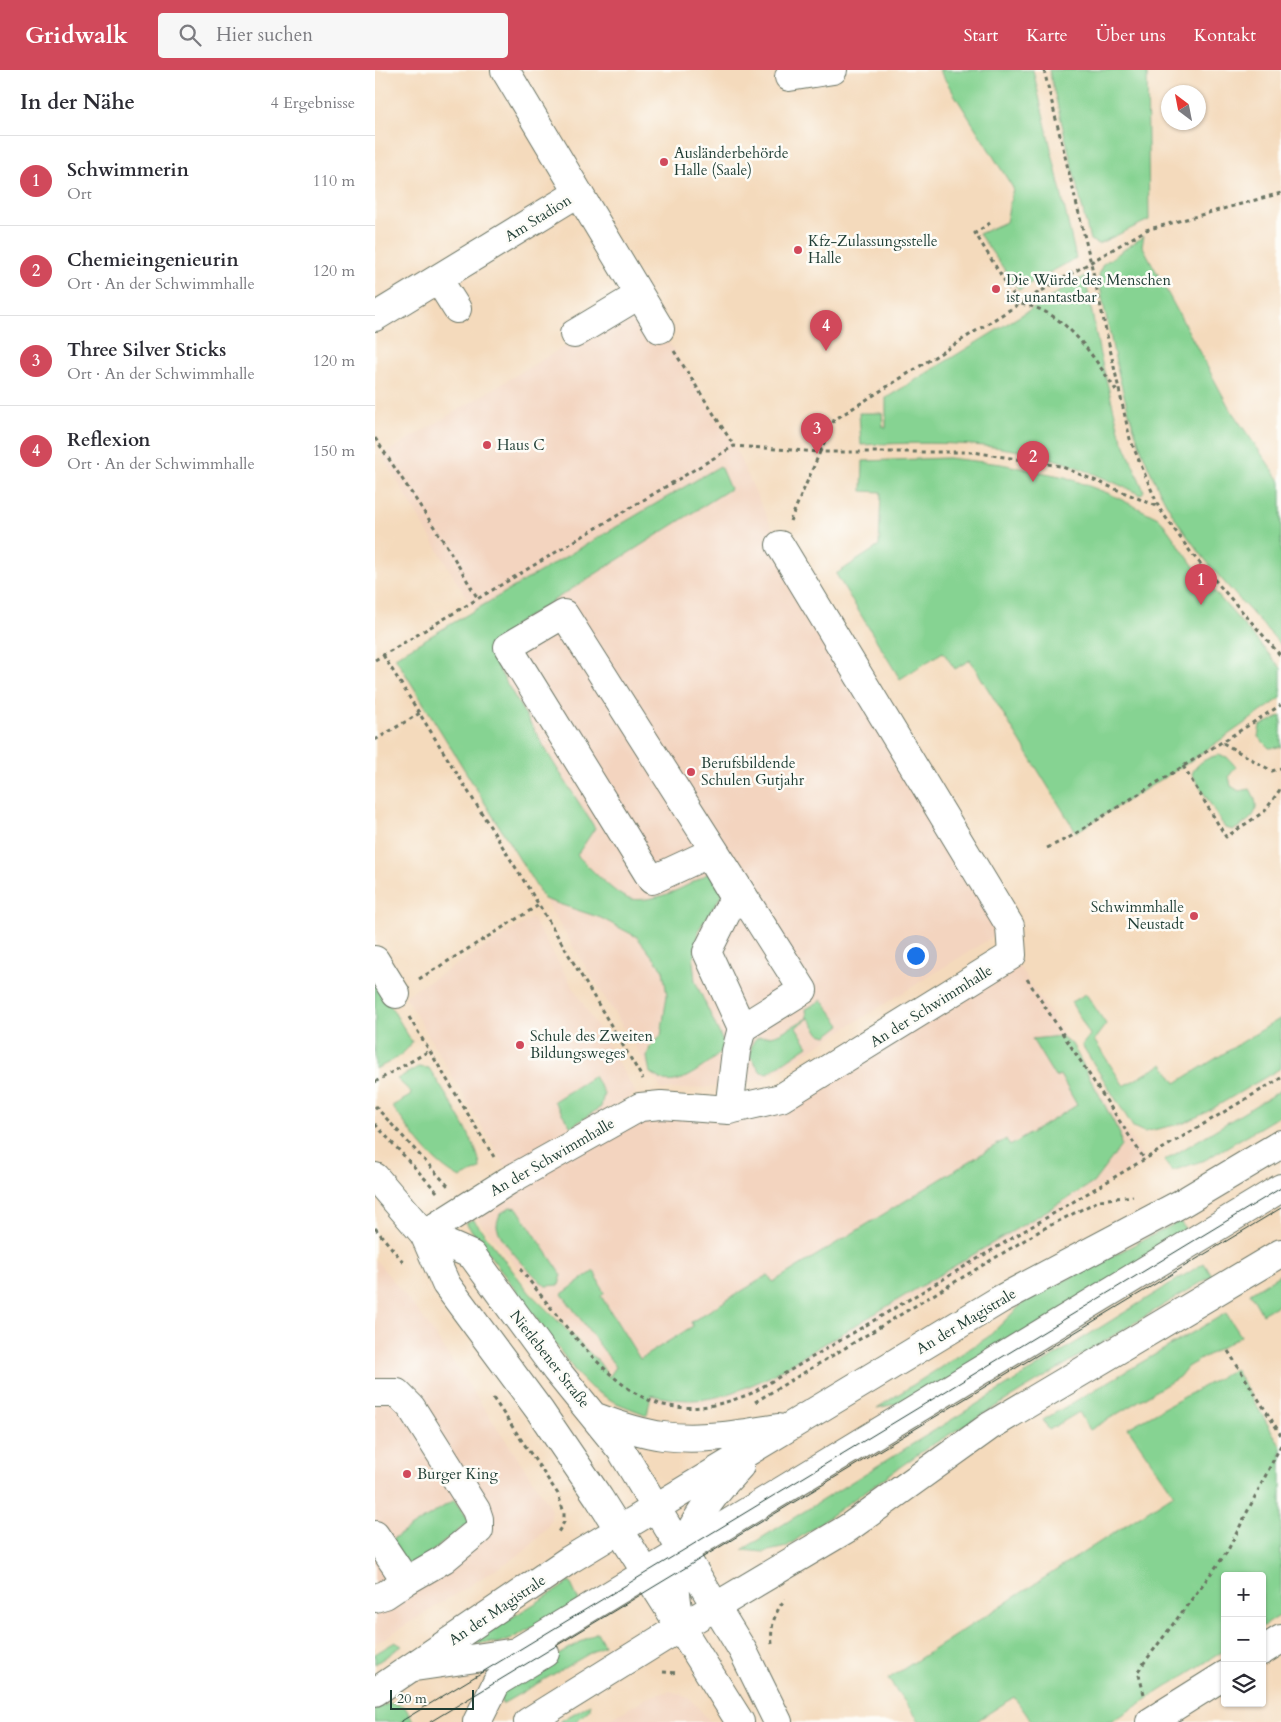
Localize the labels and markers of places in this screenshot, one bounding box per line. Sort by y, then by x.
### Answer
place label: Ausländerbehörde Halle (Saale) [674,143,789,180]
marker: Ausländerbehörde Halle (Saale) [658,156,670,168]
place label: Kfz-Zulassungsstelle Halle [808,231,938,268]
marker: Kfz-Zulassungsstelle Halle [792,244,804,256]
place label: Die Würde des Menschen ist unantastbar [1006,270,1172,307]
marker: Die Würde des Menschen ist unantastbar [990,283,1002,295]
pin: 4 [810,310,842,351]
pin: 3 [801,413,833,454]
place label: Haus C [497,435,545,455]
marker: Haus C [481,439,493,451]
pin: 2 [1017,441,1049,482]
pin: 1 [1185,564,1217,605]
place label: Berufsbildende Schulen Gutjahr [701,753,805,790]
marker: Berufsbildende Schulen Gutjahr [685,766,697,778]
place label: Schwimmhalle Neustadt [1091,897,1184,934]
marker: Schwimmhalle Neustadt [1188,910,1200,922]
place label: Schule des Zweiten Bildungsweges [530,1026,654,1063]
marker: Schule des Zweiten Bildungsweges [514,1039,526,1051]
place label: Burger King [417,1464,499,1484]
marker: Burger King [401,1468,413,1480]

